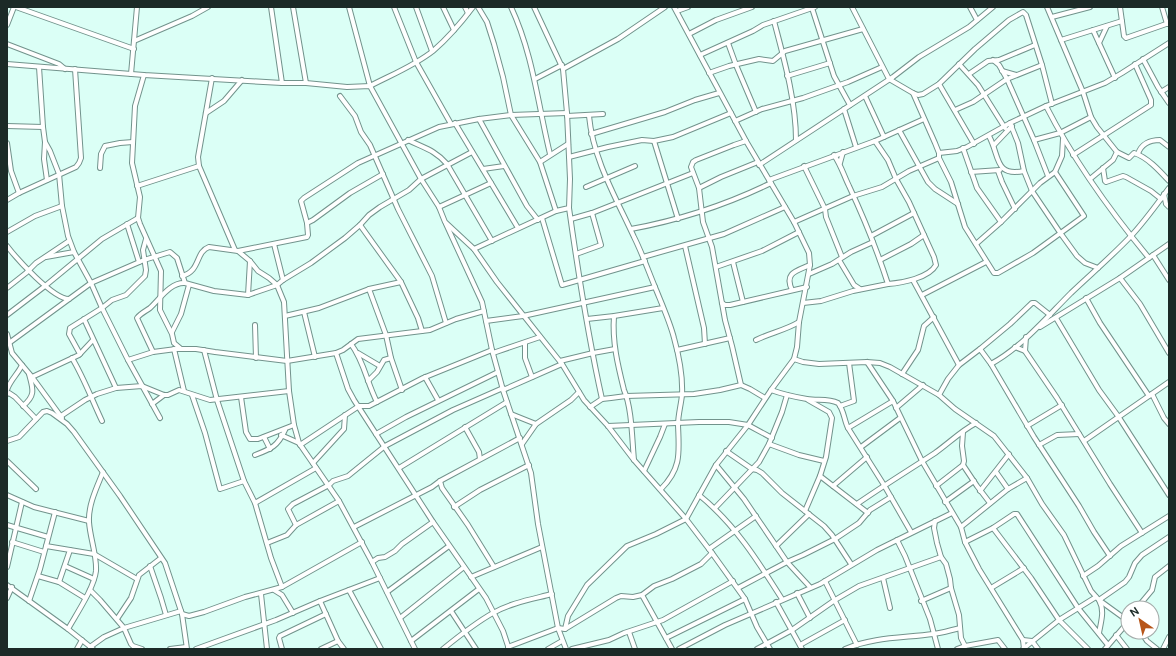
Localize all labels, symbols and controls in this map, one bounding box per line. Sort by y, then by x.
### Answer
north arrow [1120,600,1160,640]
text: N [1127,604,1142,620]

